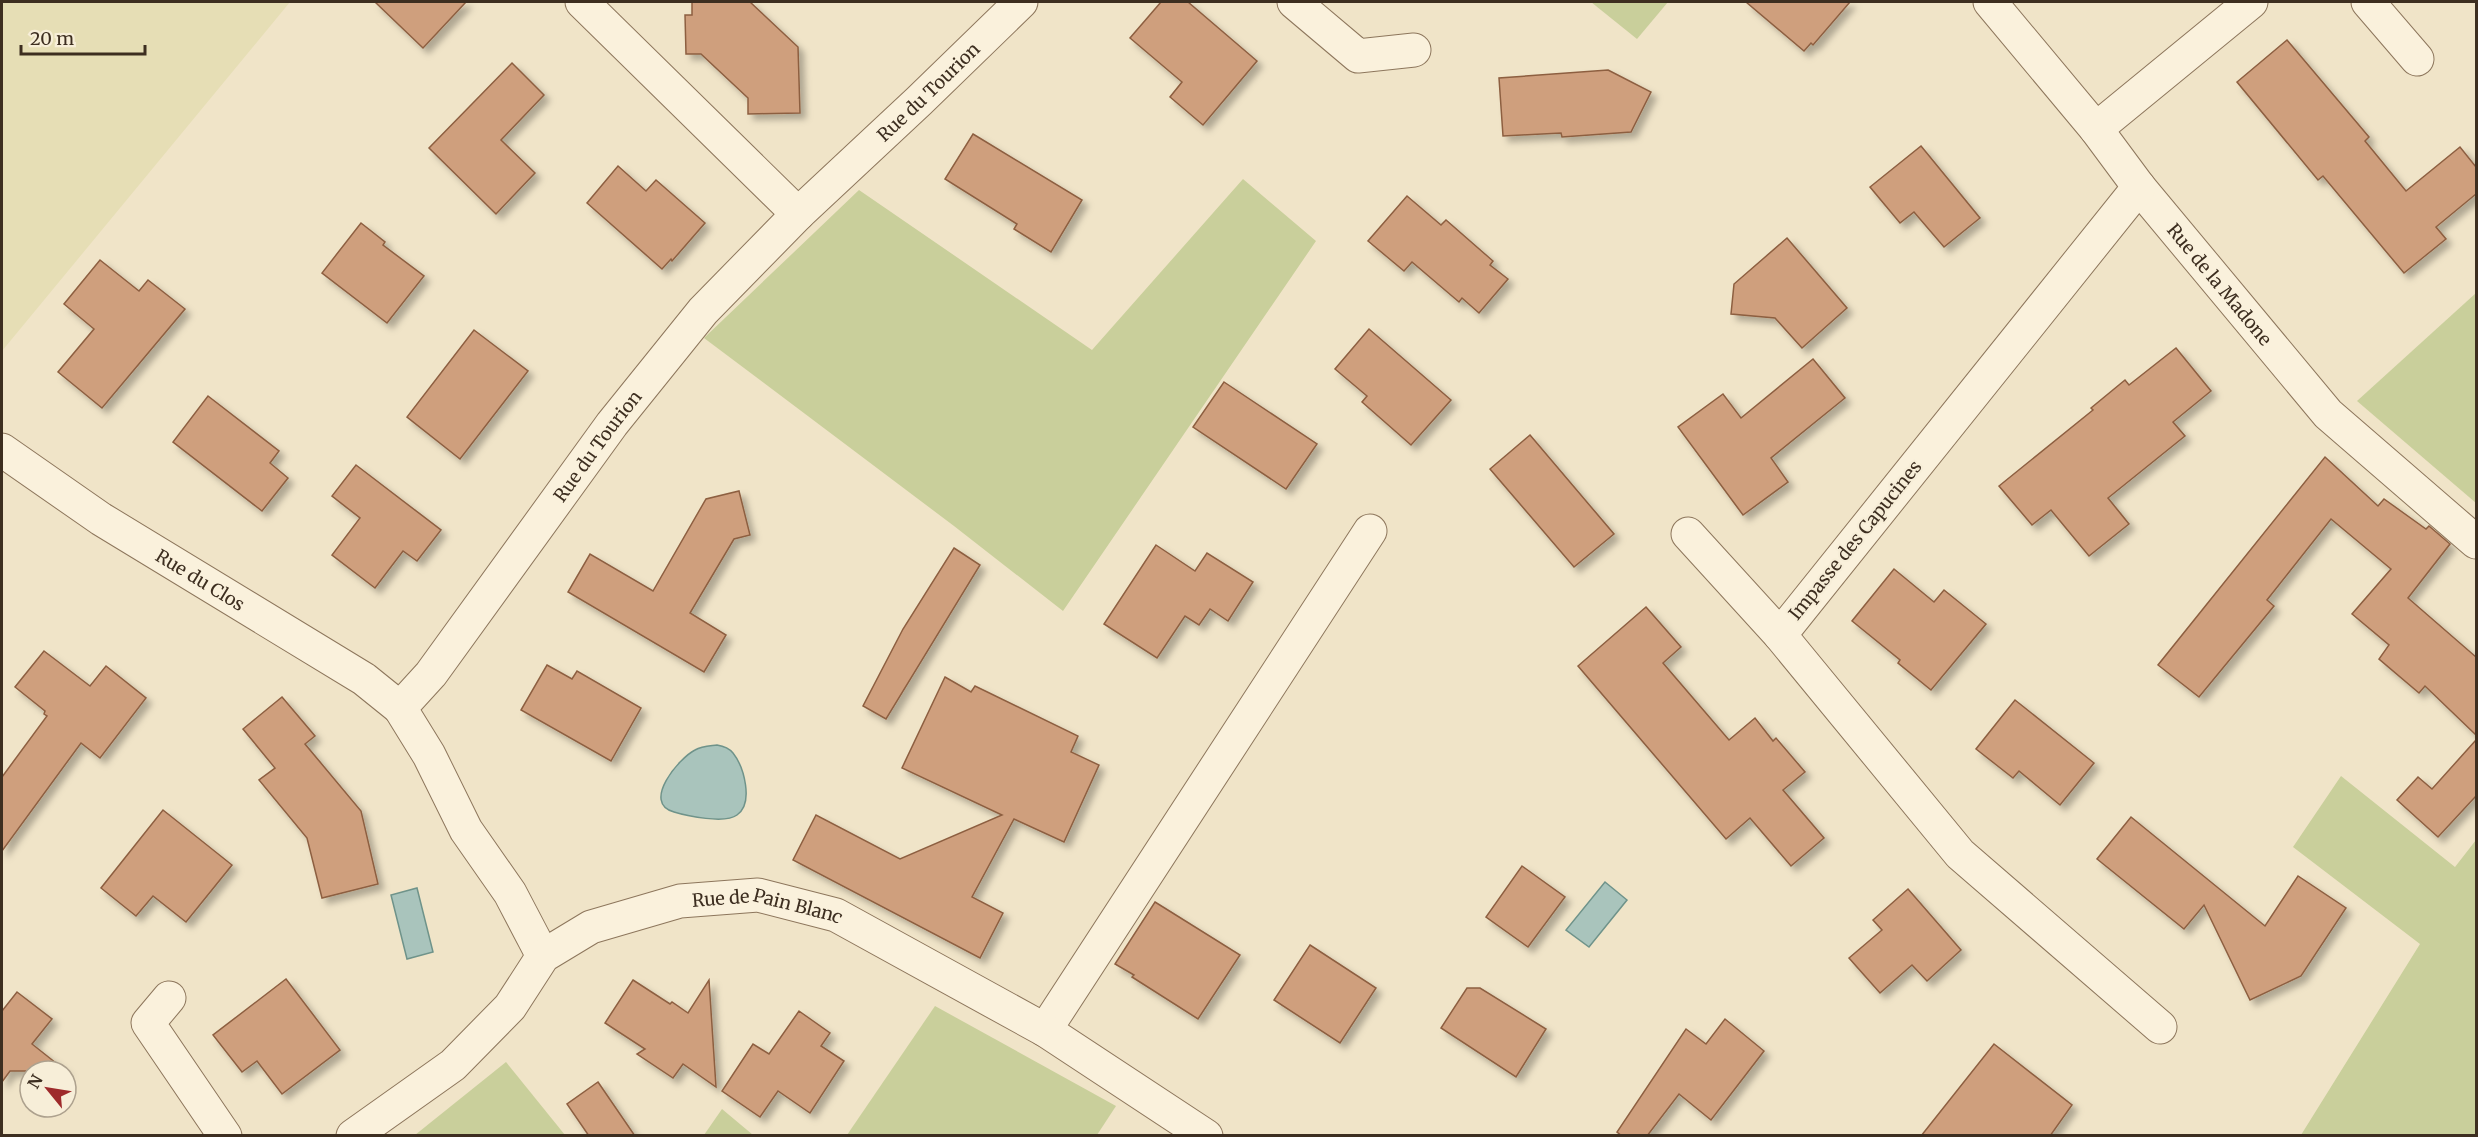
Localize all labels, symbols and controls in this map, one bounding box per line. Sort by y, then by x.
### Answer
scale bar [21,18,146,56]
text: 20 m [30,27,74,50]
street label: Rue du Tourion [872,37,984,146]
street label: Rue de la Madone [2162,218,2277,350]
street label: Rue du Tourion [548,385,646,506]
street label: Impasse des Capucines [1784,455,1927,624]
street label: Rue du Clos [152,544,249,615]
street label: Rue de Pain Blanc [691,883,847,928]
north arrow [18,1059,78,1119]
text: N [23,1071,47,1092]

